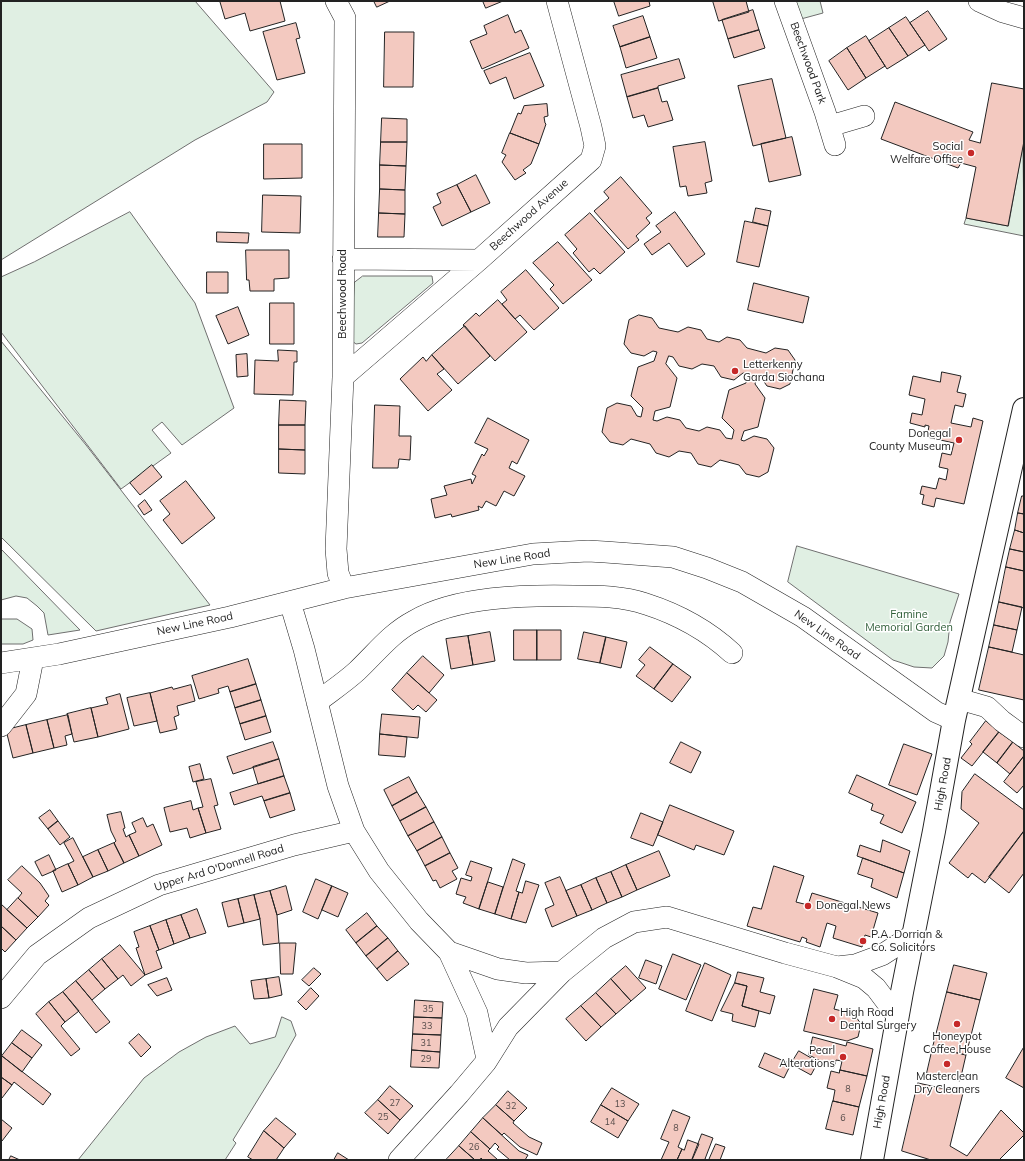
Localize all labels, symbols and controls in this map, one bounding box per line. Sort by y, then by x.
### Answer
street label: Beechwood Park [787,20,829,106]
place label: Social Welfare Office [890,140,963,166]
marker: Social Welfare Office [966,148,976,158]
street label: Beechwood Avenue [487,176,571,254]
street label: Beechwood Road [336,249,350,339]
place label: Letterkenny Garda Siochana [743,358,825,384]
marker: Letterkenny Garda Siochana [730,366,740,376]
place label: Donegal County Museum [869,427,951,453]
marker: Donegal County Museum [954,435,964,445]
street label: New Line Road [473,546,551,572]
street label: New Line Road [791,607,863,663]
park label: Famine Memorial Garden [865,608,953,634]
street label: New Line Road [156,609,234,639]
street label: High Road [932,756,954,812]
street label: Upper Ard O'Donnell Road [153,842,285,894]
place label: Donegal News [816,899,891,913]
marker: Donegal News [803,901,813,911]
place label: P.A. Dorrian & Co. Solicitors [871,928,942,954]
marker: P.A. Dorrian & Co. Solicitors [858,936,868,946]
house number: 35 [423,1004,433,1014]
place label: High Road Dental Surgery [840,1006,916,1032]
marker: High Road Dental Surgery [827,1014,837,1024]
marker: Honeypot Coffee House [952,1019,962,1029]
house number: 33 [422,1021,432,1031]
place label: Honeypot Coffee House [923,1030,991,1056]
house number: 31 [421,1038,431,1048]
place label: Pearl Alterations [779,1044,835,1070]
marker: Pearl Alterations [838,1052,848,1062]
house number: 29 [421,1054,431,1064]
marker: Masterclean Dry Cleaners [942,1059,952,1069]
place label: Masterclean Dry Cleaners [914,1070,980,1096]
street label: High Road [871,1074,893,1130]
house number: 8 [845,1084,851,1094]
house number: 27 [390,1098,400,1108]
house number: 13 [615,1099,625,1109]
house number: 32 [506,1101,516,1111]
house number: 25 [378,1112,388,1122]
house number: 6 [840,1113,846,1123]
house number: 14 [605,1117,615,1127]
house number: 8 [673,1123,679,1133]
house number: 26 [469,1142,479,1152]

